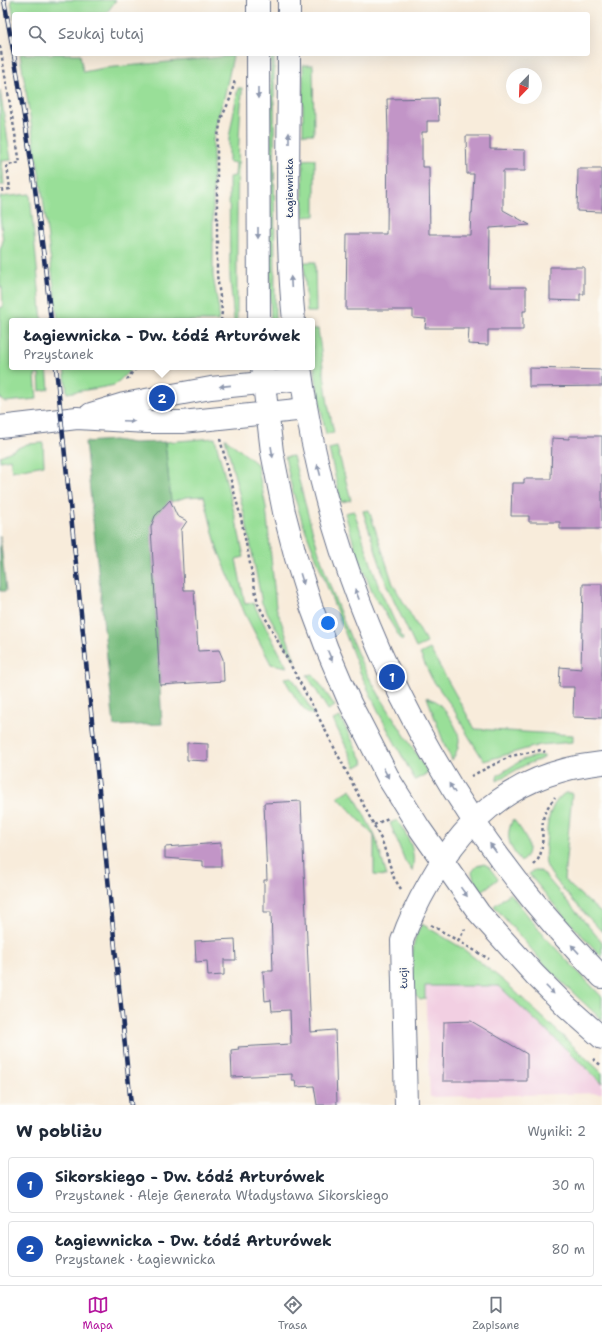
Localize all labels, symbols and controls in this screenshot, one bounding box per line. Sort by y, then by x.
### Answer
search box [12,12,590,56]
icon: search [26,23,48,45]
text: Szukaj tutaj [58,24,144,44]
north arrow [506,68,542,104]
one-way arrow [255,87,261,100]
one-way arrow [286,131,292,144]
street label: Łagiewnicka [283,157,296,219]
one-way arrow [255,227,261,240]
one-way arrow [288,275,294,288]
popup [9,318,315,370]
text: Łagiewnicka - Dw. Łódź Arturówek [24,326,300,346]
text: Przystanek [24,346,94,363]
pin: 2 [149,383,175,413]
one-way arrow [219,383,231,390]
one-way arrow [123,418,135,425]
one-way arrow [269,446,275,458]
one-way arrow [316,463,322,475]
one-way arrow [299,573,305,585]
one-way arrow [354,587,360,599]
your location [318,613,338,633]
one-way arrow [327,650,333,662]
pin: 1 [379,662,405,692]
one-way arrow [383,767,389,779]
one-way arrow [449,782,456,794]
one-way arrow [489,843,497,853]
one-way arrow [460,887,468,898]
one-way arrow [570,944,580,954]
street label: Łucji [397,967,410,990]
one-way arrow [545,985,555,995]
text: W pobliżu [16,1120,102,1142]
text: Wyniki: 2 [527,1123,586,1140]
text: Sikorskiego - Dw. Łódź Arturówek [55,1167,325,1187]
text: 1 [27,1177,33,1194]
text: 30 m [551,1177,585,1194]
text: Przystanek · Aleje Generała Władysława Sikorskiego [55,1187,389,1204]
text: Łagiewnicka - Dw. Łódź Arturówek [55,1231,332,1251]
text: 2 [25,1241,35,1258]
text: 80 m [551,1241,585,1258]
text: Przystanek · Łagiewnicka [55,1251,215,1268]
tab: Mapa [83,1294,113,1333]
tab: Trasa [278,1294,307,1333]
tab: Zapisane [472,1294,519,1333]

